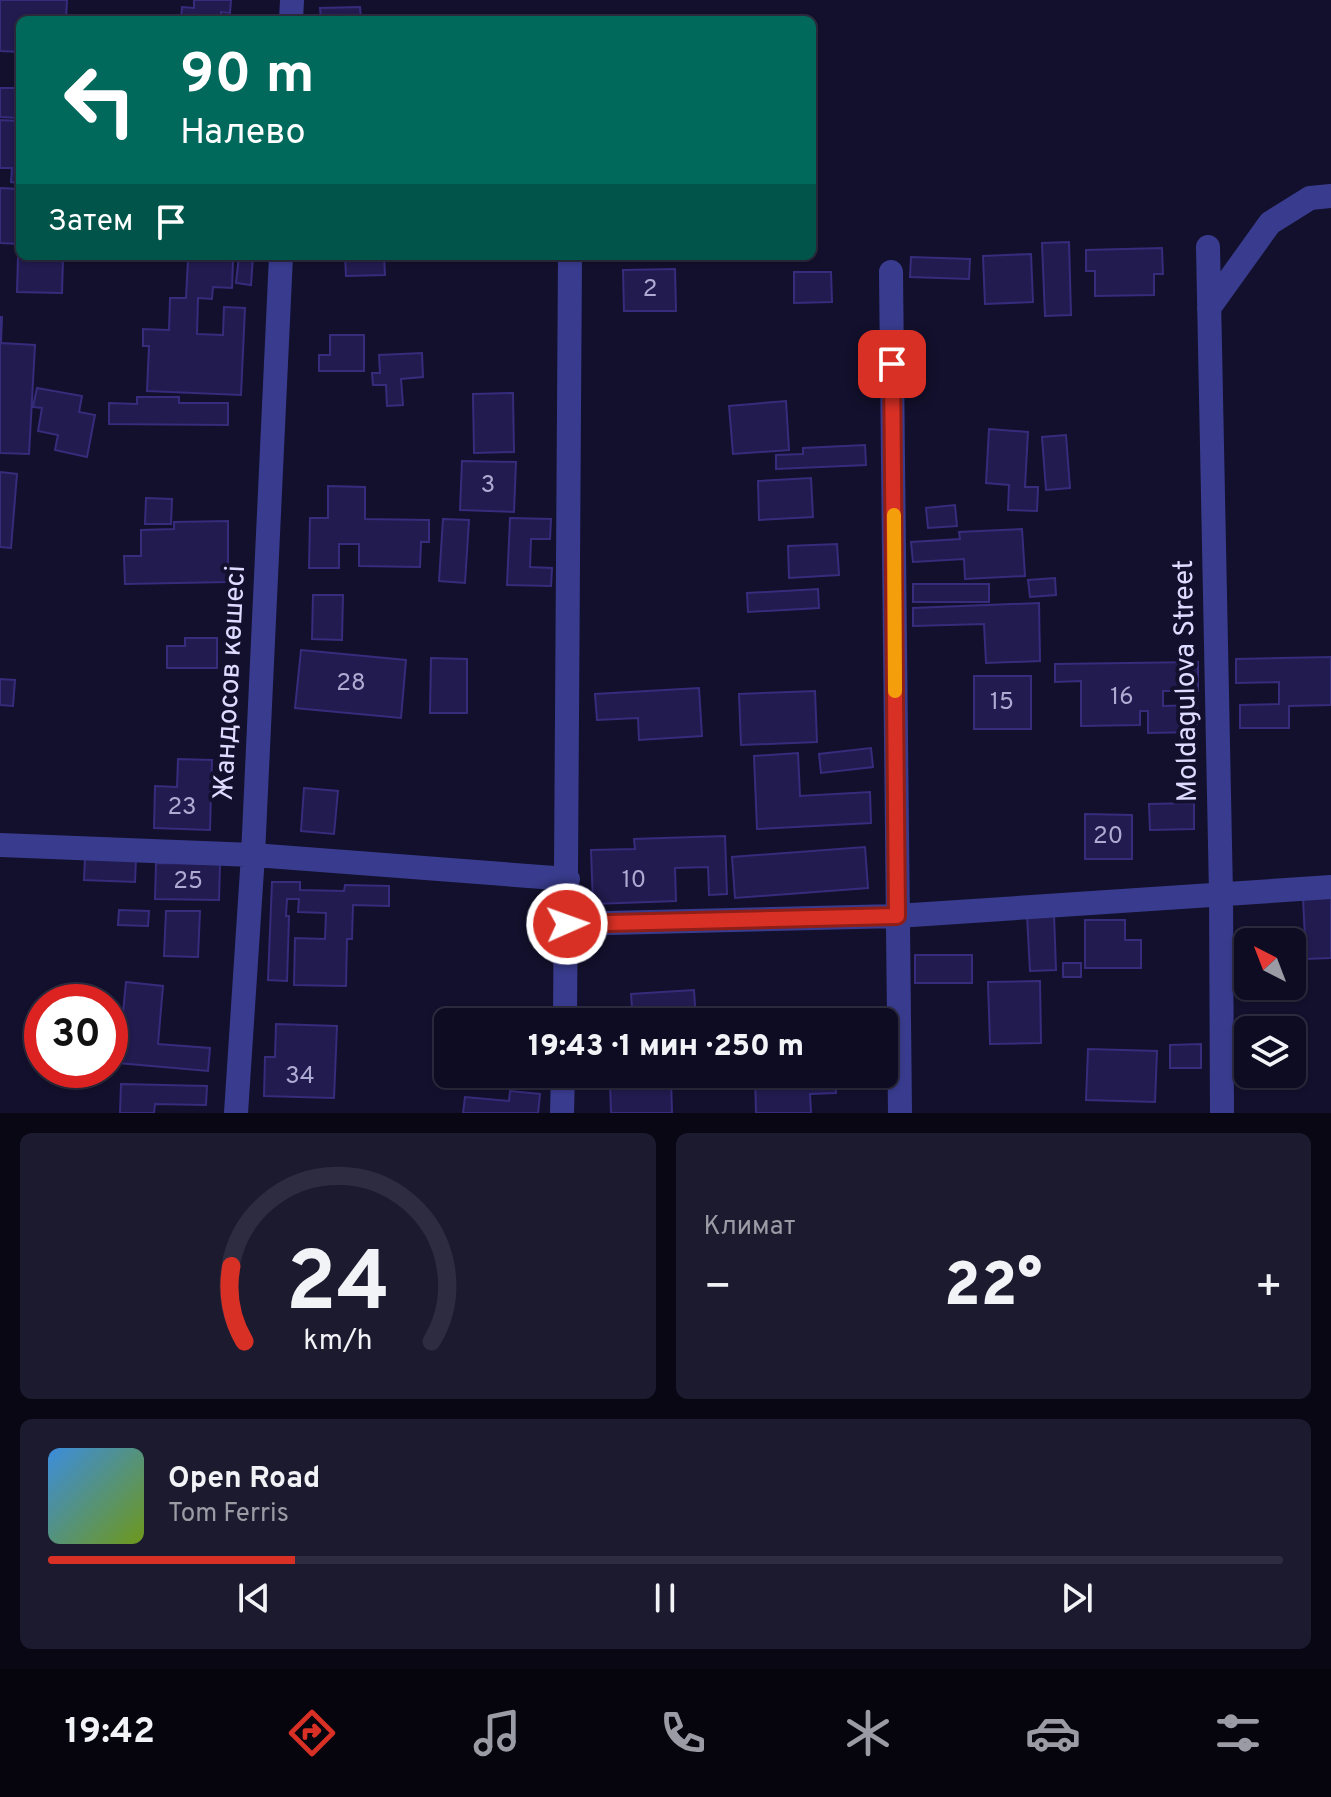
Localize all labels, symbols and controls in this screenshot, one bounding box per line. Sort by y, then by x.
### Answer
text: 90 m [180,42,315,112]
icon: left [48,48,152,152]
text: Налево [180,111,306,157]
icon: arrive [149,200,193,244]
text: Затем [48,204,133,241]
house number: 2 [643,275,657,305]
pin [858,330,926,398]
icon: arrive [870,342,914,386]
house number: 3 [481,471,495,501]
street label: Moldagulova Street [1167,559,1207,803]
street label: Жандосов көшесі [207,564,255,802]
house number: 28 [336,669,366,699]
house number: 16 [1110,683,1134,713]
house number: 15 [990,688,1014,718]
house number: 23 [167,793,197,823]
house number: 20 [1093,822,1123,852]
house number: 10 [622,866,646,896]
house number: 25 [173,867,203,897]
position arrow [525,882,609,966]
north arrow [1234,928,1306,1000]
map controls [1234,928,1306,1088]
speed limit sign: 30 [24,984,128,1088]
button: layers [1234,1016,1306,1088]
text: 19:43 · 1 мин · 250 m [528,1029,804,1066]
house number: 34 [285,1062,315,1092]
text: Климат [704,1211,795,1244]
text: 24 [286,1235,390,1340]
text: 22° [944,1251,1042,1327]
text: − [704,1261,732,1317]
text: + [1255,1261,1283,1317]
text: km/h [303,1324,372,1360]
text: Open Road [168,1461,320,1498]
text: Tom Ferris [168,1498,289,1531]
icon: previous [232,1576,276,1620]
icon: pause [643,1576,687,1620]
icon: next [1055,1576,1099,1620]
icon: directions [284,1705,340,1761]
icon: music [469,1705,525,1761]
icon: phone [655,1705,711,1761]
icon: climate [840,1705,896,1761]
icon: car [1025,1705,1081,1761]
icon: filters [1210,1705,1266,1761]
text: 19:42 [65,1710,155,1756]

